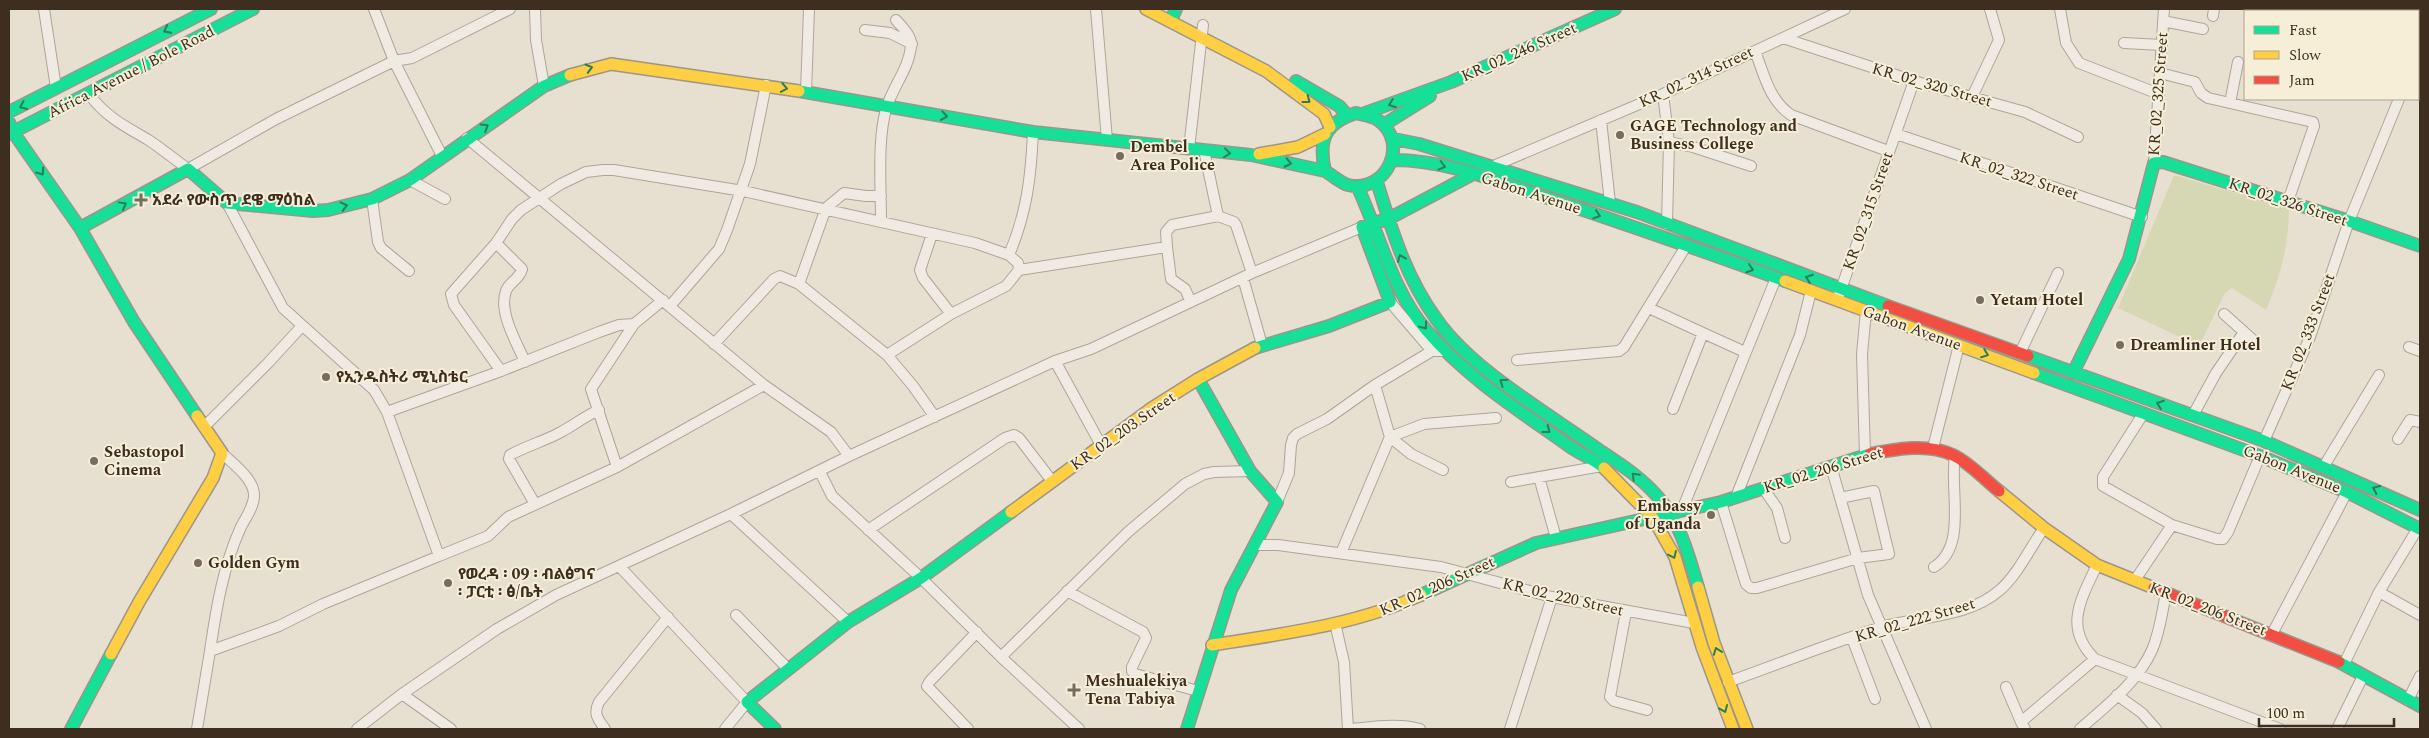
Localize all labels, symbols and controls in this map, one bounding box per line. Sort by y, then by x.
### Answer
legend [2244,10,2419,100]
street label: KR_02_246 Street [1457,16,1581,88]
street label: Africa Avenue / Bole Road [43,19,219,125]
text: Fast [2289,19,2317,42]
one-way arrow [163,24,172,34]
street label: KR_02_325 Street [2142,31,2174,157]
street label: KR_02_314 Street [1635,40,1758,114]
text: Slow [2289,44,2321,67]
street label: KR_02_320 Street [1869,56,1995,114]
one-way arrow [584,64,593,74]
text: Jam [2289,69,2315,92]
one-way arrow [780,83,789,93]
one-way arrow [1301,94,1310,102]
one-way arrow [1388,98,1397,108]
one-way arrow [19,99,28,110]
one-way arrow [940,111,949,121]
place label: GAGE Technology and Business College [1630,114,1797,156]
one-way arrow [479,124,488,133]
marker: GAGE Technology and Business College [1614,129,1626,141]
place label: Dembel Area Police [1130,135,1215,177]
street label: KR_02_322 Street [1956,145,2082,207]
one-way arrow [1223,147,1231,158]
street label: KR_02_315 Street [1836,148,1900,274]
marker: Dembel Area Police [1114,150,1126,162]
one-way arrow [1284,157,1293,168]
one-way arrow [1437,160,1445,170]
one-way arrow [35,166,44,176]
street label: Gabon Avenue [1478,166,1584,220]
street label: KR_02_326 Street [2225,171,2351,233]
place label: አደራ የውስጥ ደዌ ማዕከል [152,188,316,212]
marker: አደራ የውስጥ ደዌ ማዕከል [134,193,148,207]
one-way arrow [118,201,127,211]
one-way arrow [340,201,349,212]
one-way arrow [1592,209,1600,219]
one-way arrow [1397,254,1408,263]
one-way arrow [1745,263,1754,273]
street label: KR_02_333 Street [2275,269,2342,394]
one-way arrow [1806,273,1814,283]
place label: Yetam Hotel [1990,288,2083,312]
marker: Yetam Hotel [1974,294,1986,306]
street label: Gabon Avenue [1859,299,1965,357]
one-way arrow [1418,320,1426,329]
place label: Dreamliner Hotel [2130,333,2261,357]
marker: Dreamliner Hotel [2114,339,2126,351]
one-way arrow [1980,348,1989,358]
place label: የኢንዱስትሪ ሚኒስቴር [336,365,468,389]
marker: የኢንዱስትሪ ሚኒስቴር [320,371,332,383]
one-way arrow [1499,379,1509,388]
street label: KR_02_203 Street [1065,385,1181,476]
one-way arrow [2156,400,2165,410]
one-way arrow [1541,424,1551,433]
street label: Gabon Avenue [2239,438,2345,500]
place label: Sebastopol Cinema [104,440,184,482]
street label: KR_02_206 Street [1760,440,1886,500]
marker: Sebastopol Cinema [88,455,100,467]
one-way arrow [1632,473,1641,482]
one-way arrow [2372,485,2381,495]
place label: Embassy of Uganda [1625,494,1702,536]
marker: Embassy of Uganda [1705,509,1717,521]
street label: KR_02_206 Street [1375,550,1499,622]
one-way arrow [1667,550,1677,559]
place label: Golden Gym [208,551,301,575]
marker: Golden Gym [192,557,204,569]
place label: የወረዳ ፡ 09 ፡ ብልፅግና ፡ ፓርቲ ፡ ፅ/ቤት [458,562,595,604]
street label: KR_02_220 Street [1500,571,1626,623]
street label: KR_02_206 Street [2146,576,2271,643]
marker: የወረዳ ፡ 09 ፡ ብልፅግና ፡ ፓርቲ ፡ ፅ/ቤት [442,577,454,589]
street label: KR_02_222 Street [1852,591,1978,649]
one-way arrow [1713,647,1723,656]
place label: Meshualekiya Tena Tabiya [1085,669,1188,711]
marker: Meshualekiya Tena Tabiya [1067,683,1081,697]
scale bar [2259,696,2394,728]
text: 100 m [2266,702,2305,725]
one-way arrow [1719,704,1729,712]

